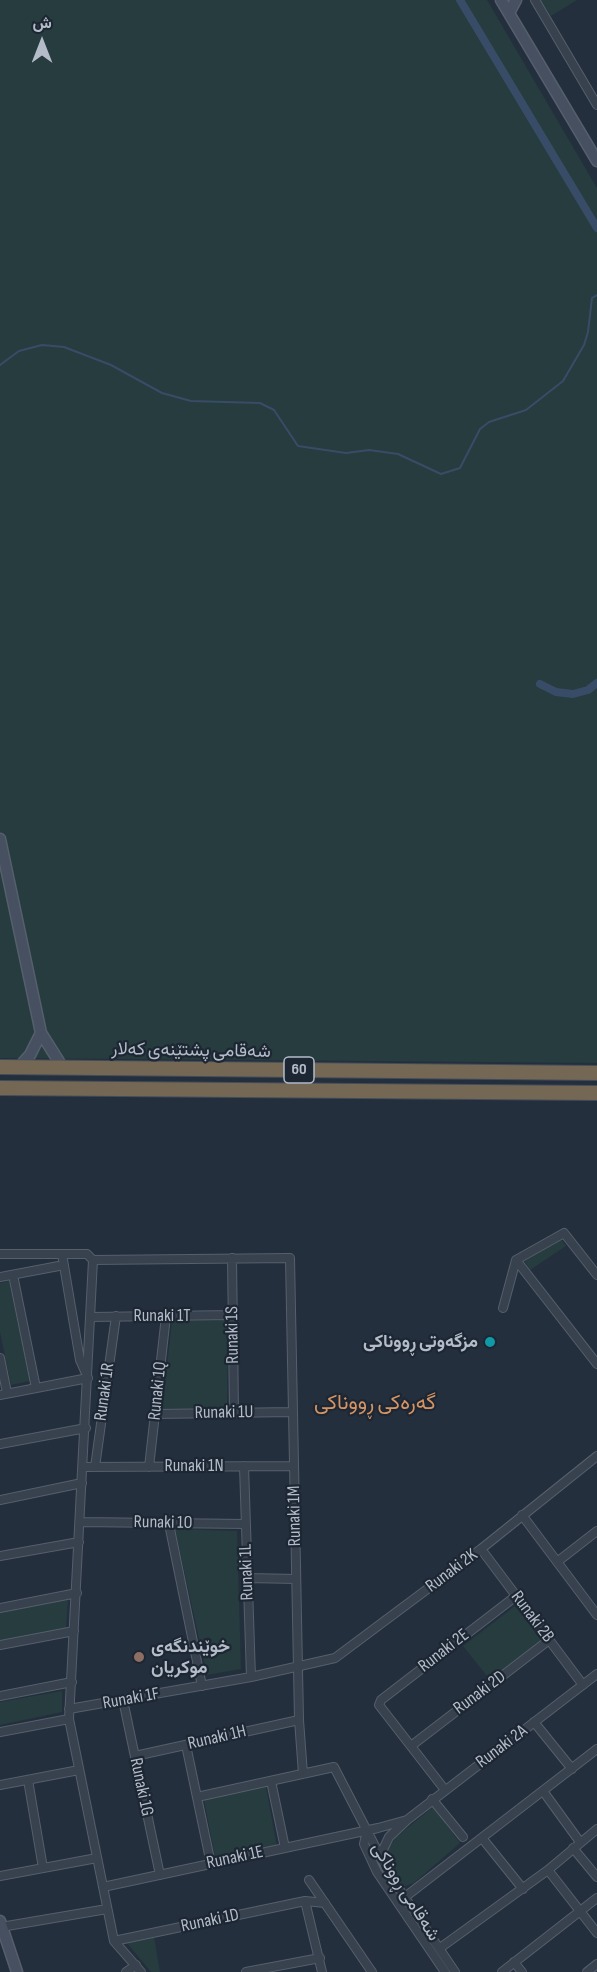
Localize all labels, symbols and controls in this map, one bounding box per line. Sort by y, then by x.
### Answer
north arrow [12,12,72,72]
text: ش [32,14,52,33]
street label: شەقامی پشتێنەی کەلار [111,1039,271,1063]
road number: 60 [284,1057,314,1083]
street label: Runaki 1T [133,1305,191,1327]
street label: Runaki 1S [222,1306,244,1364]
place label: مزگەوتی ڕووناکی [363,1331,478,1353]
marker: مزگەوتی ڕووناکی [483,1335,497,1349]
street label: Runaki 1Q [144,1361,172,1421]
street label: Runaki 1R [90,1362,120,1422]
district label: گەرەکی ڕووناکی [314,1391,436,1417]
street label: Runaki 1U [194,1402,254,1424]
street label: Runaki 1N [164,1455,224,1477]
street label: Runaki 1M [284,1486,306,1546]
street label: Runaki 1O [133,1512,193,1534]
street label: Runaki 1L [235,1543,259,1601]
street label: Runaki 2K [422,1545,482,1597]
street label: Runaki 2B [506,1587,558,1647]
street label: Runaki 2E [414,1625,474,1677]
place label: خوێندنگەی موکریان [151,1636,230,1678]
marker: خوێندنگەی موکریان [132,1650,146,1664]
street label: Runaki 2D [450,1666,510,1720]
street label: Runaki 1F [101,1683,161,1715]
street label: Runaki 1H [186,1721,248,1755]
street label: Runaki 2A [472,1721,532,1773]
street label: Runaki 1G [124,1756,158,1818]
street label: شەقامی ڕووناکی [366,1839,444,1945]
street label: Runaki 1E [205,1841,265,1875]
street label: Runaki 1D [179,1904,241,1938]

